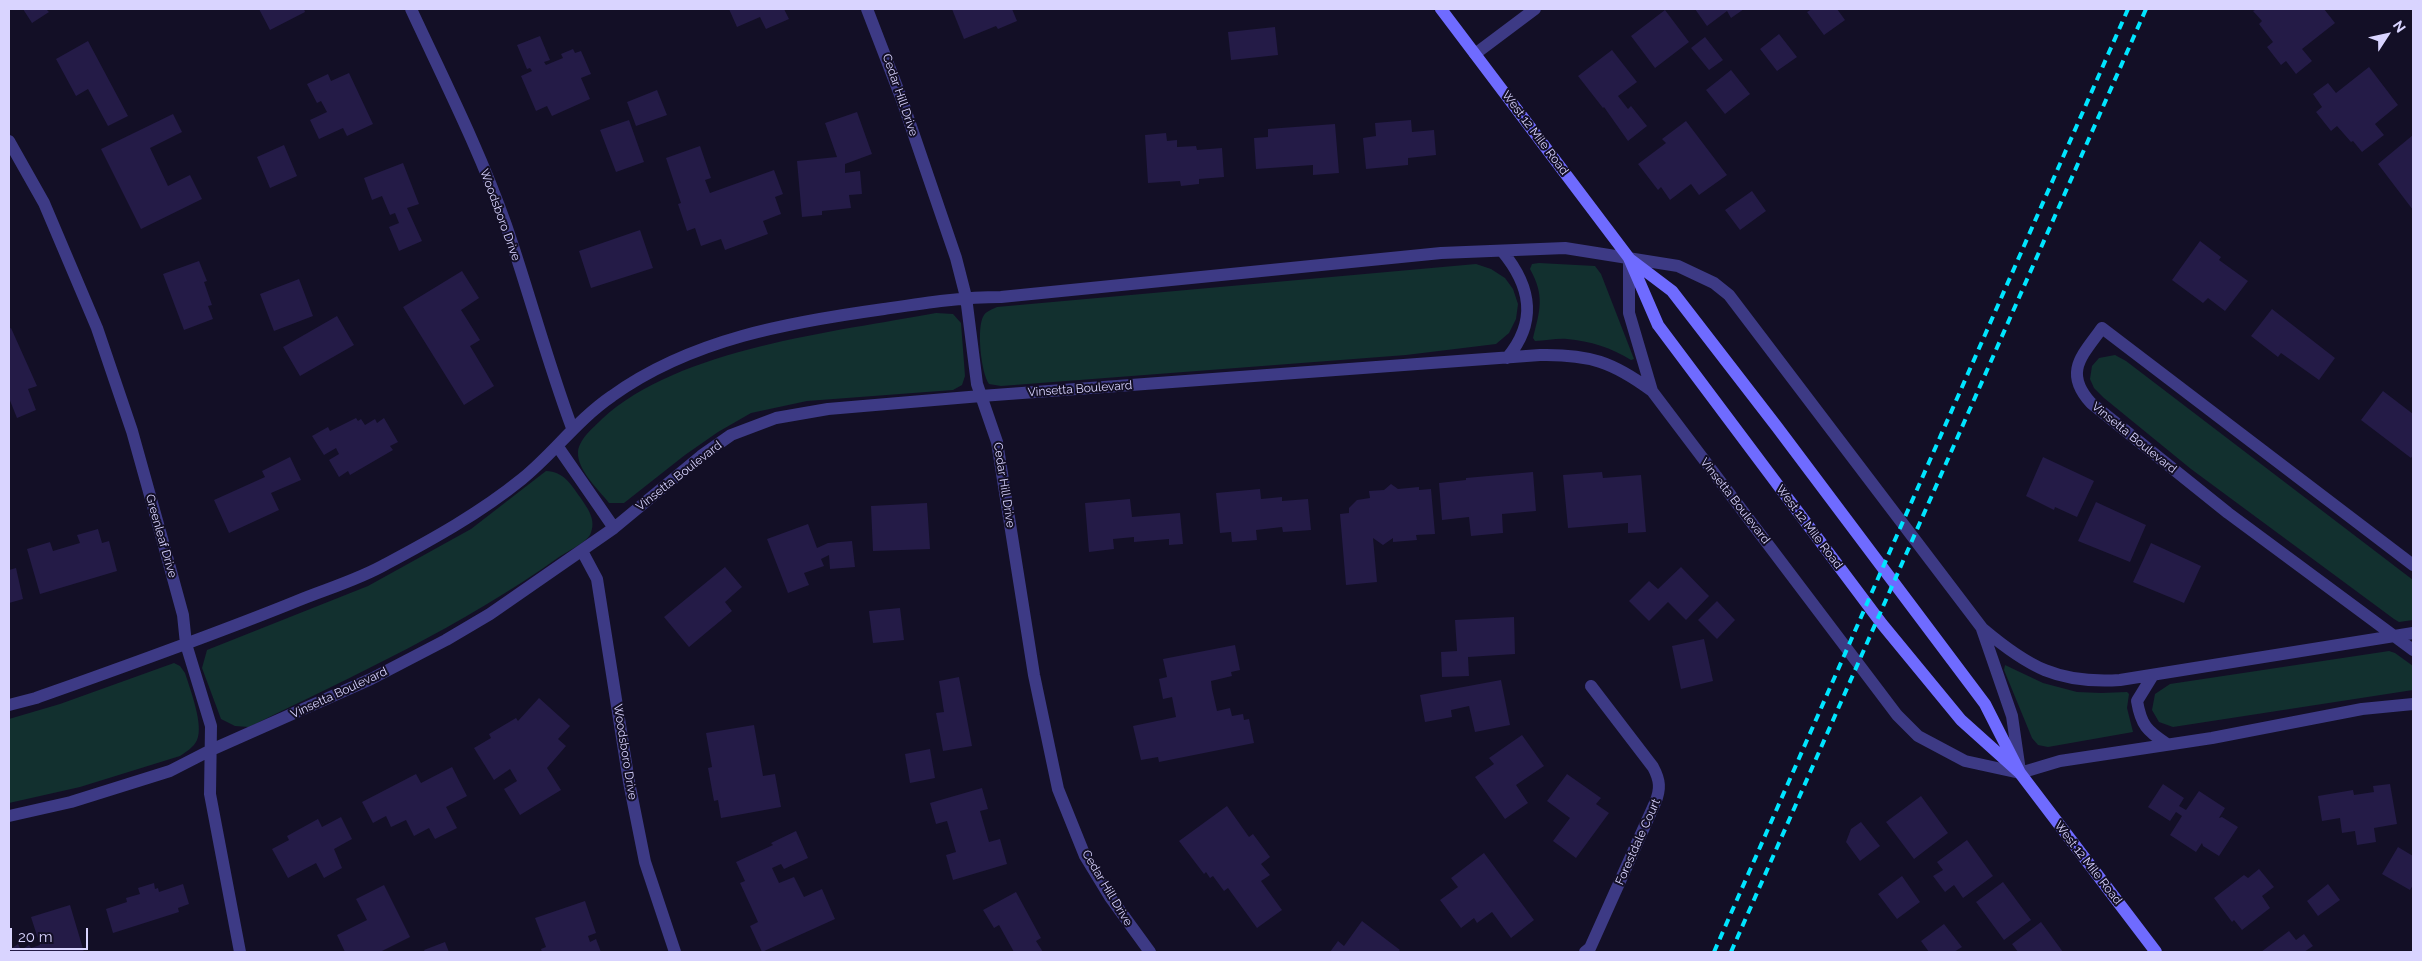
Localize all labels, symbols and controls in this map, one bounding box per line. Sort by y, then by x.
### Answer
north arrow [2362,10,2412,60]
text: N [2390,17,2409,35]
street label: Cedar Hill Drive [879,52,921,138]
street label: West 12 Mile Road [1499,88,1571,178]
street label: Woodsboro Drive [477,167,523,263]
street label: Vinsetta Boulevard [1027,378,1133,400]
street label: Vinsetta Boulevard [2089,399,2179,477]
street label: Vinsetta Boulevard [633,438,725,514]
street label: Cedar Hill Drive [990,441,1018,529]
street label: Vinsetta Boulevard [1697,455,1773,547]
street label: West 12 Mile Road [1773,482,1845,572]
street label: Greenleaf Drive [142,493,180,579]
street label: Vinsetta Boulevard [288,664,390,722]
street label: Woodsboro Drive [610,703,640,801]
street label: Forestdale Court [1613,797,1663,887]
street label: West 12 Mile Road [2051,819,2125,907]
street label: Cedar Hill Drive [1079,847,1135,929]
scale bar [12,918,90,950]
text: 20 m [18,928,53,946]

